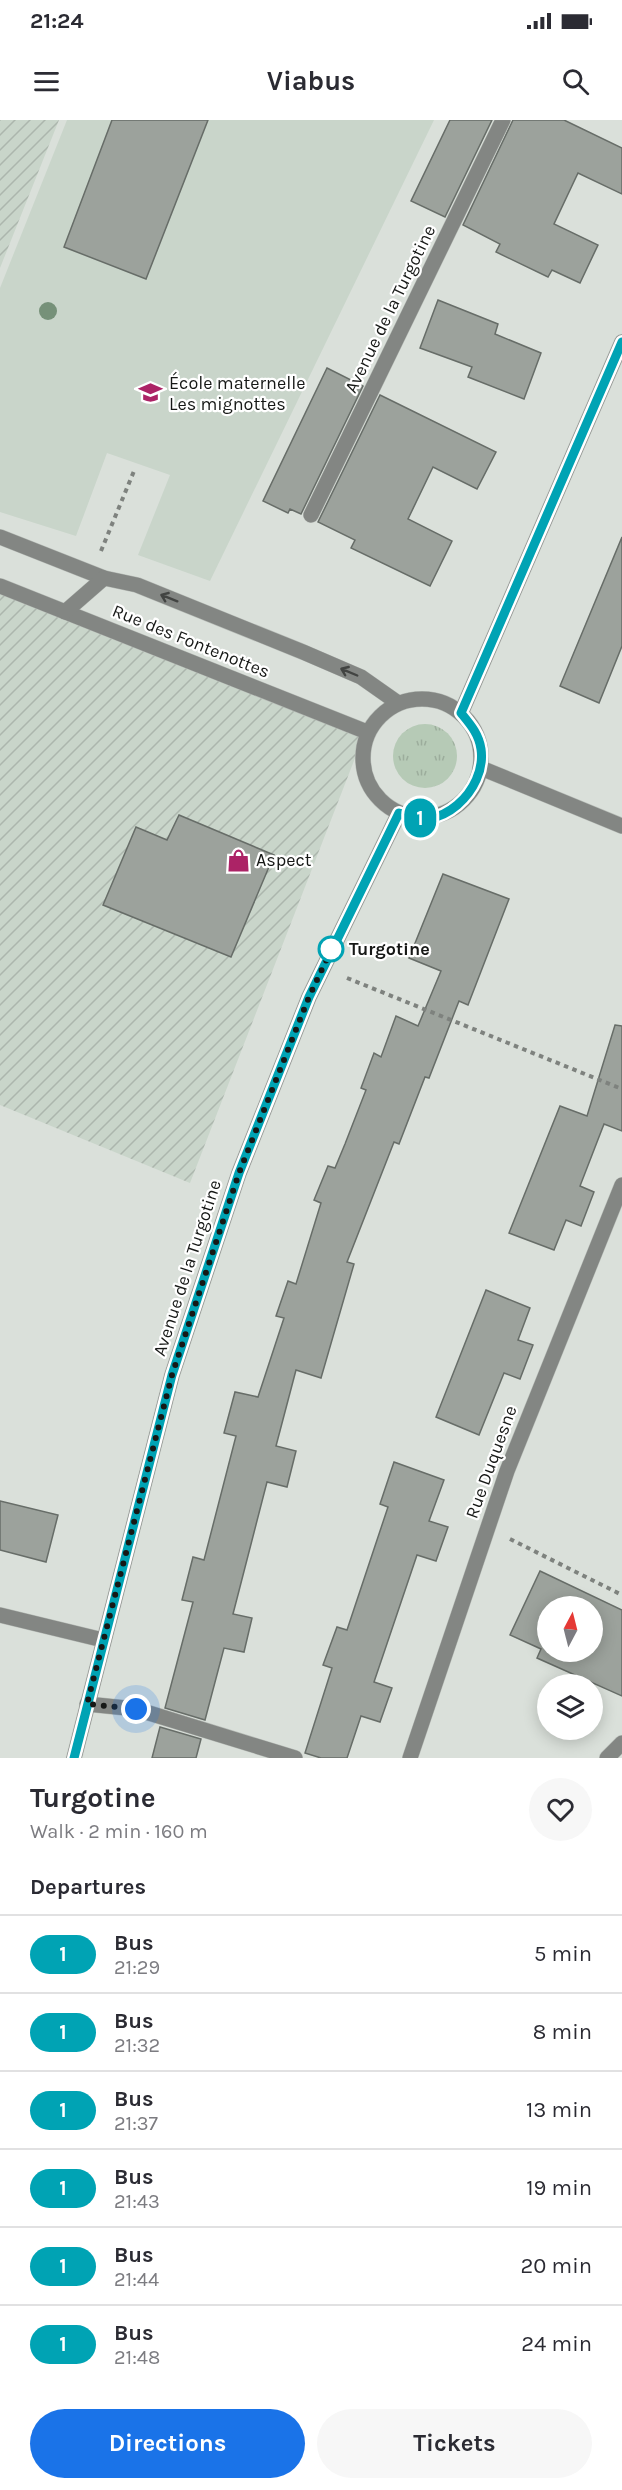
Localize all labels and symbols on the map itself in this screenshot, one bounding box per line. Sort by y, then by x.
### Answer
street label: Avenue de la Turgotine [340,221,440,397]
place label: École maternelle Les mignottes [169,371,306,415]
school or university icon: École maternelle Les mignottes [138,380,164,406]
one-way arrow [160,592,178,603]
street label: Rue des Fontenottes [109,599,273,683]
one-way arrow [341,665,359,677]
line badge: 1 [400,798,440,838]
shop icon: Aspect [225,847,251,873]
place label: Aspect [256,849,312,871]
marker: Turgotine [318,936,344,962]
place label: Turgotine [349,938,430,960]
street label: Avenue de la Turgotine [148,1177,226,1359]
street label: Rue Duquesne [460,1403,522,1521]
north arrow [537,1596,603,1662]
your location [121,1694,151,1724]

